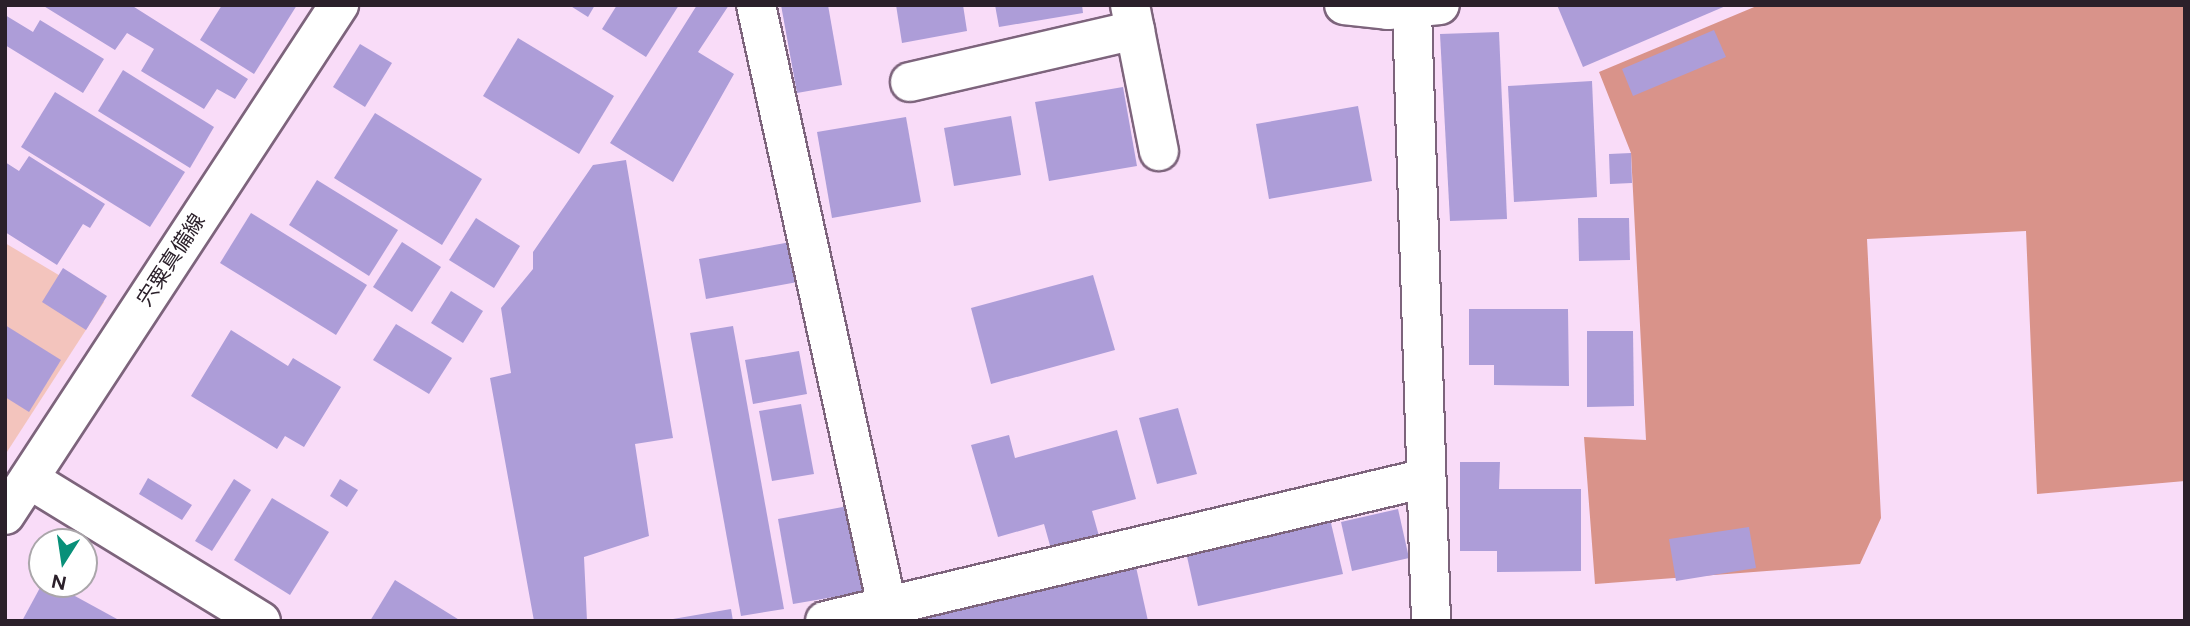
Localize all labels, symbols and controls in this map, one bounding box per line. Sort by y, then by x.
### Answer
street label: 宍粟真備線 [132,209,210,311]
north arrow [28,528,98,598]
text: N [49,569,69,595]

